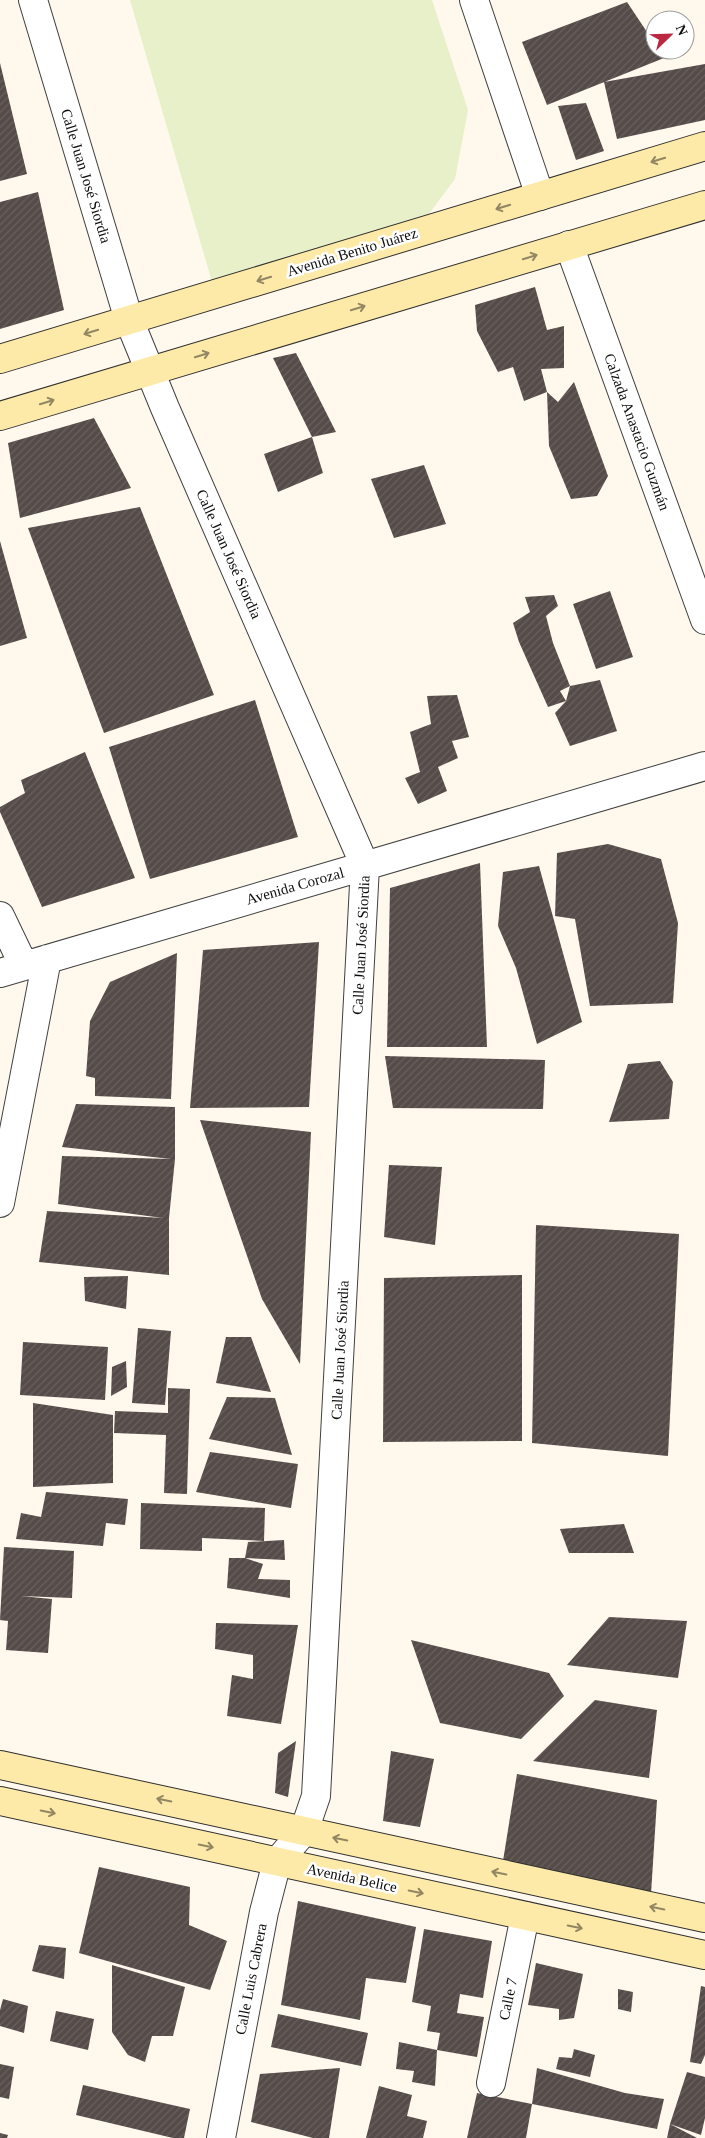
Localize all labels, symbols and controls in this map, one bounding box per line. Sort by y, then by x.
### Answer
north arrow [645,10,695,60]
text: N [673,23,690,38]
street label: Calle Juan José Siordia [58,107,114,245]
one-way arrow [651,155,667,165]
one-way arrow [495,202,511,212]
street label: Avenida Benito Juárez [285,224,419,279]
one-way arrow [522,251,538,261]
one-way arrow [256,275,272,285]
one-way arrow [350,303,366,313]
one-way arrow [84,327,100,337]
one-way arrow [194,350,210,360]
street label: Calzada Anastacio Guzmán [601,351,673,513]
one-way arrow [38,396,54,406]
street label: Calle Juan José Siordia [193,487,265,621]
street label: Avenida Corozal [244,864,346,908]
street label: Calle Juan José Siordia [349,875,373,1015]
street label: Calle Juan José Siordia [328,1280,352,1420]
one-way arrow [156,1795,172,1805]
one-way arrow [39,1808,55,1817]
one-way arrow [332,1834,348,1843]
one-way arrow [198,1842,214,1851]
street label: Avenida Belice [305,1861,399,1895]
one-way arrow [491,1868,507,1877]
one-way arrow [408,1888,424,1897]
one-way arrow [650,1902,666,1912]
street label: Calle Luis Cabrera [232,1922,270,2036]
one-way arrow [567,1923,583,1932]
street label: Calle 7 [496,1976,520,2022]

